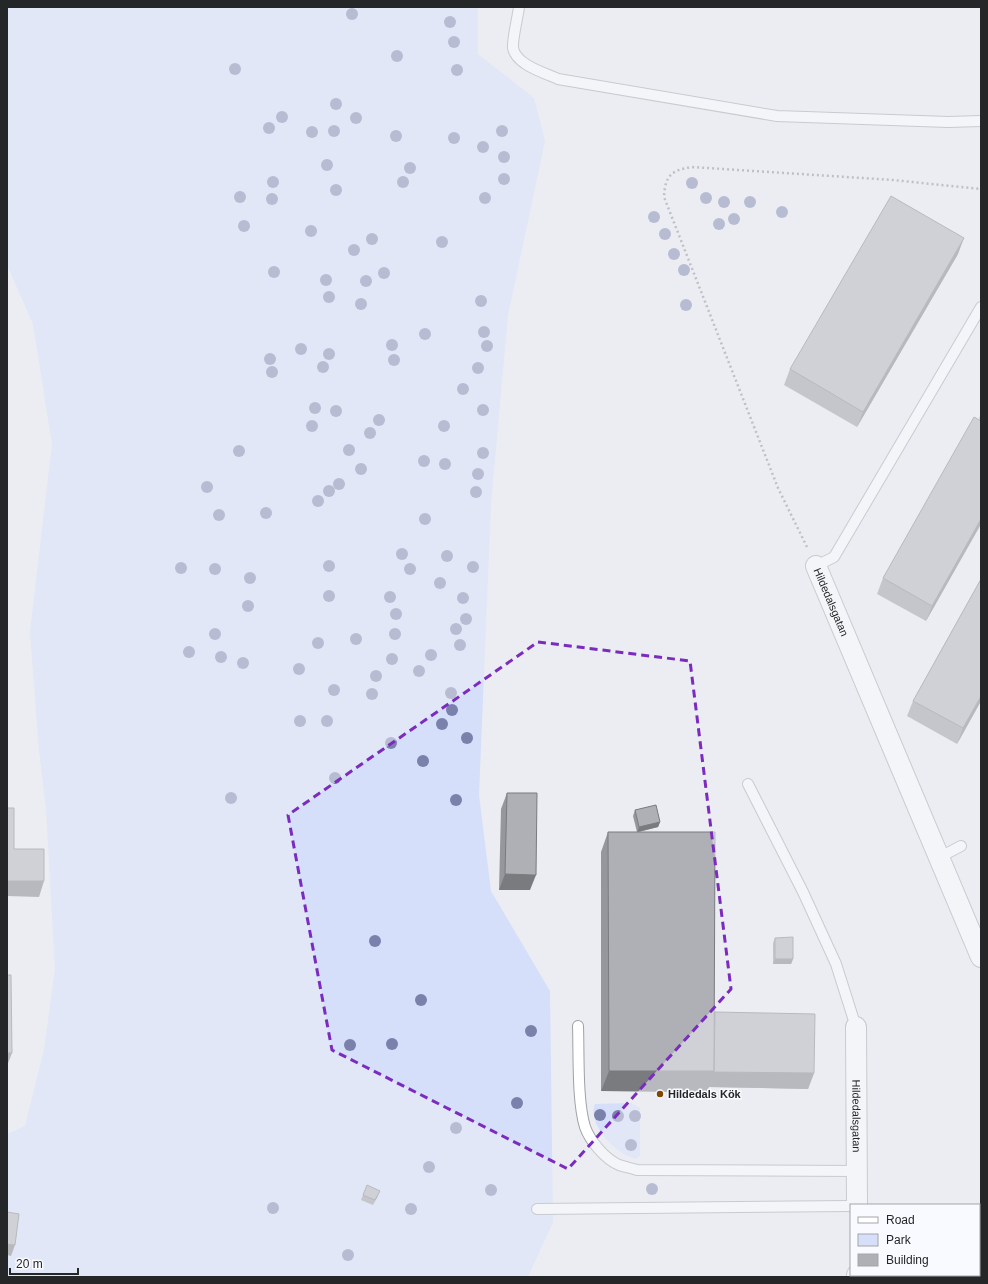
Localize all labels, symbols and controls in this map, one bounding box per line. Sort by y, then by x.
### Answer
street label: Hildedalsgatan [811,566,851,638]
street label: Hildedalsgatan [850,1080,863,1152]
place label: Hildedals Kök [668,1088,742,1100]
marker: Hildedals Kök [655,1089,665,1099]
legend [850,1204,980,1276]
text: Road [886,1213,915,1227]
text: Park [886,1233,912,1247]
scale bar [10,1250,78,1276]
text: Building [886,1253,929,1267]
text: 20 m [16,1257,43,1271]

